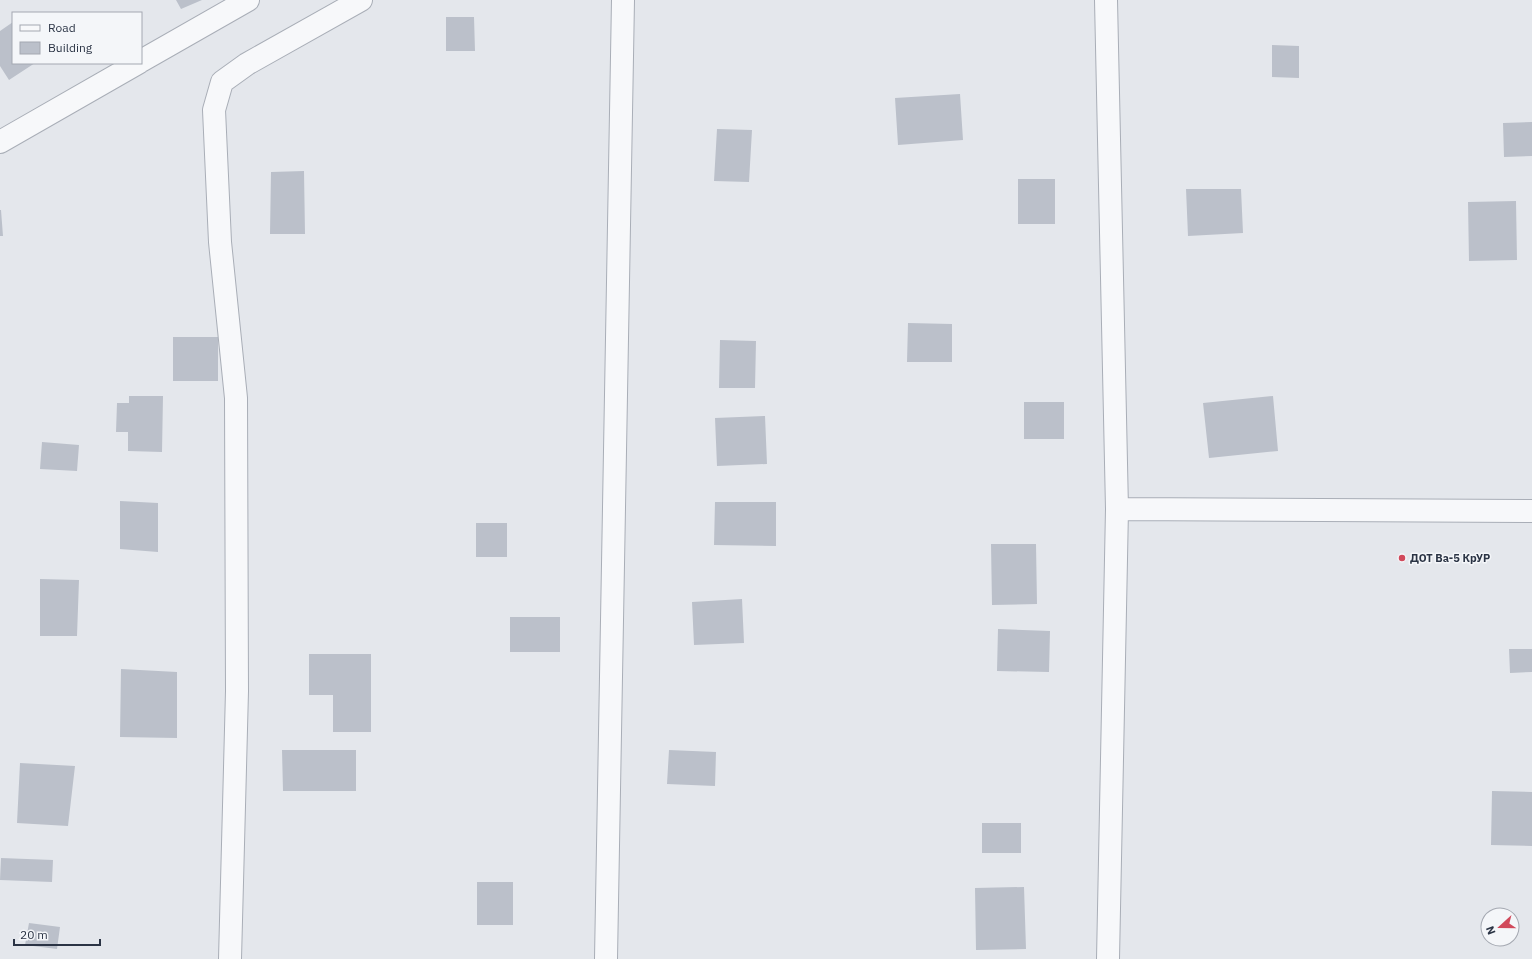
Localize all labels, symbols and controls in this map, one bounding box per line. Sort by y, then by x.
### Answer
legend [12,12,142,64]
text: Road [48,20,76,35]
text: Building [48,40,93,55]
place label: ДОТ Ва-5 КрУР [1410,551,1490,565]
marker: ДОТ Ва-5 КрУР [1397,553,1407,563]
north arrow [1480,907,1520,947]
scale bar [14,921,100,947]
text: N [1483,924,1499,937]
text: 20 m [20,927,48,942]

